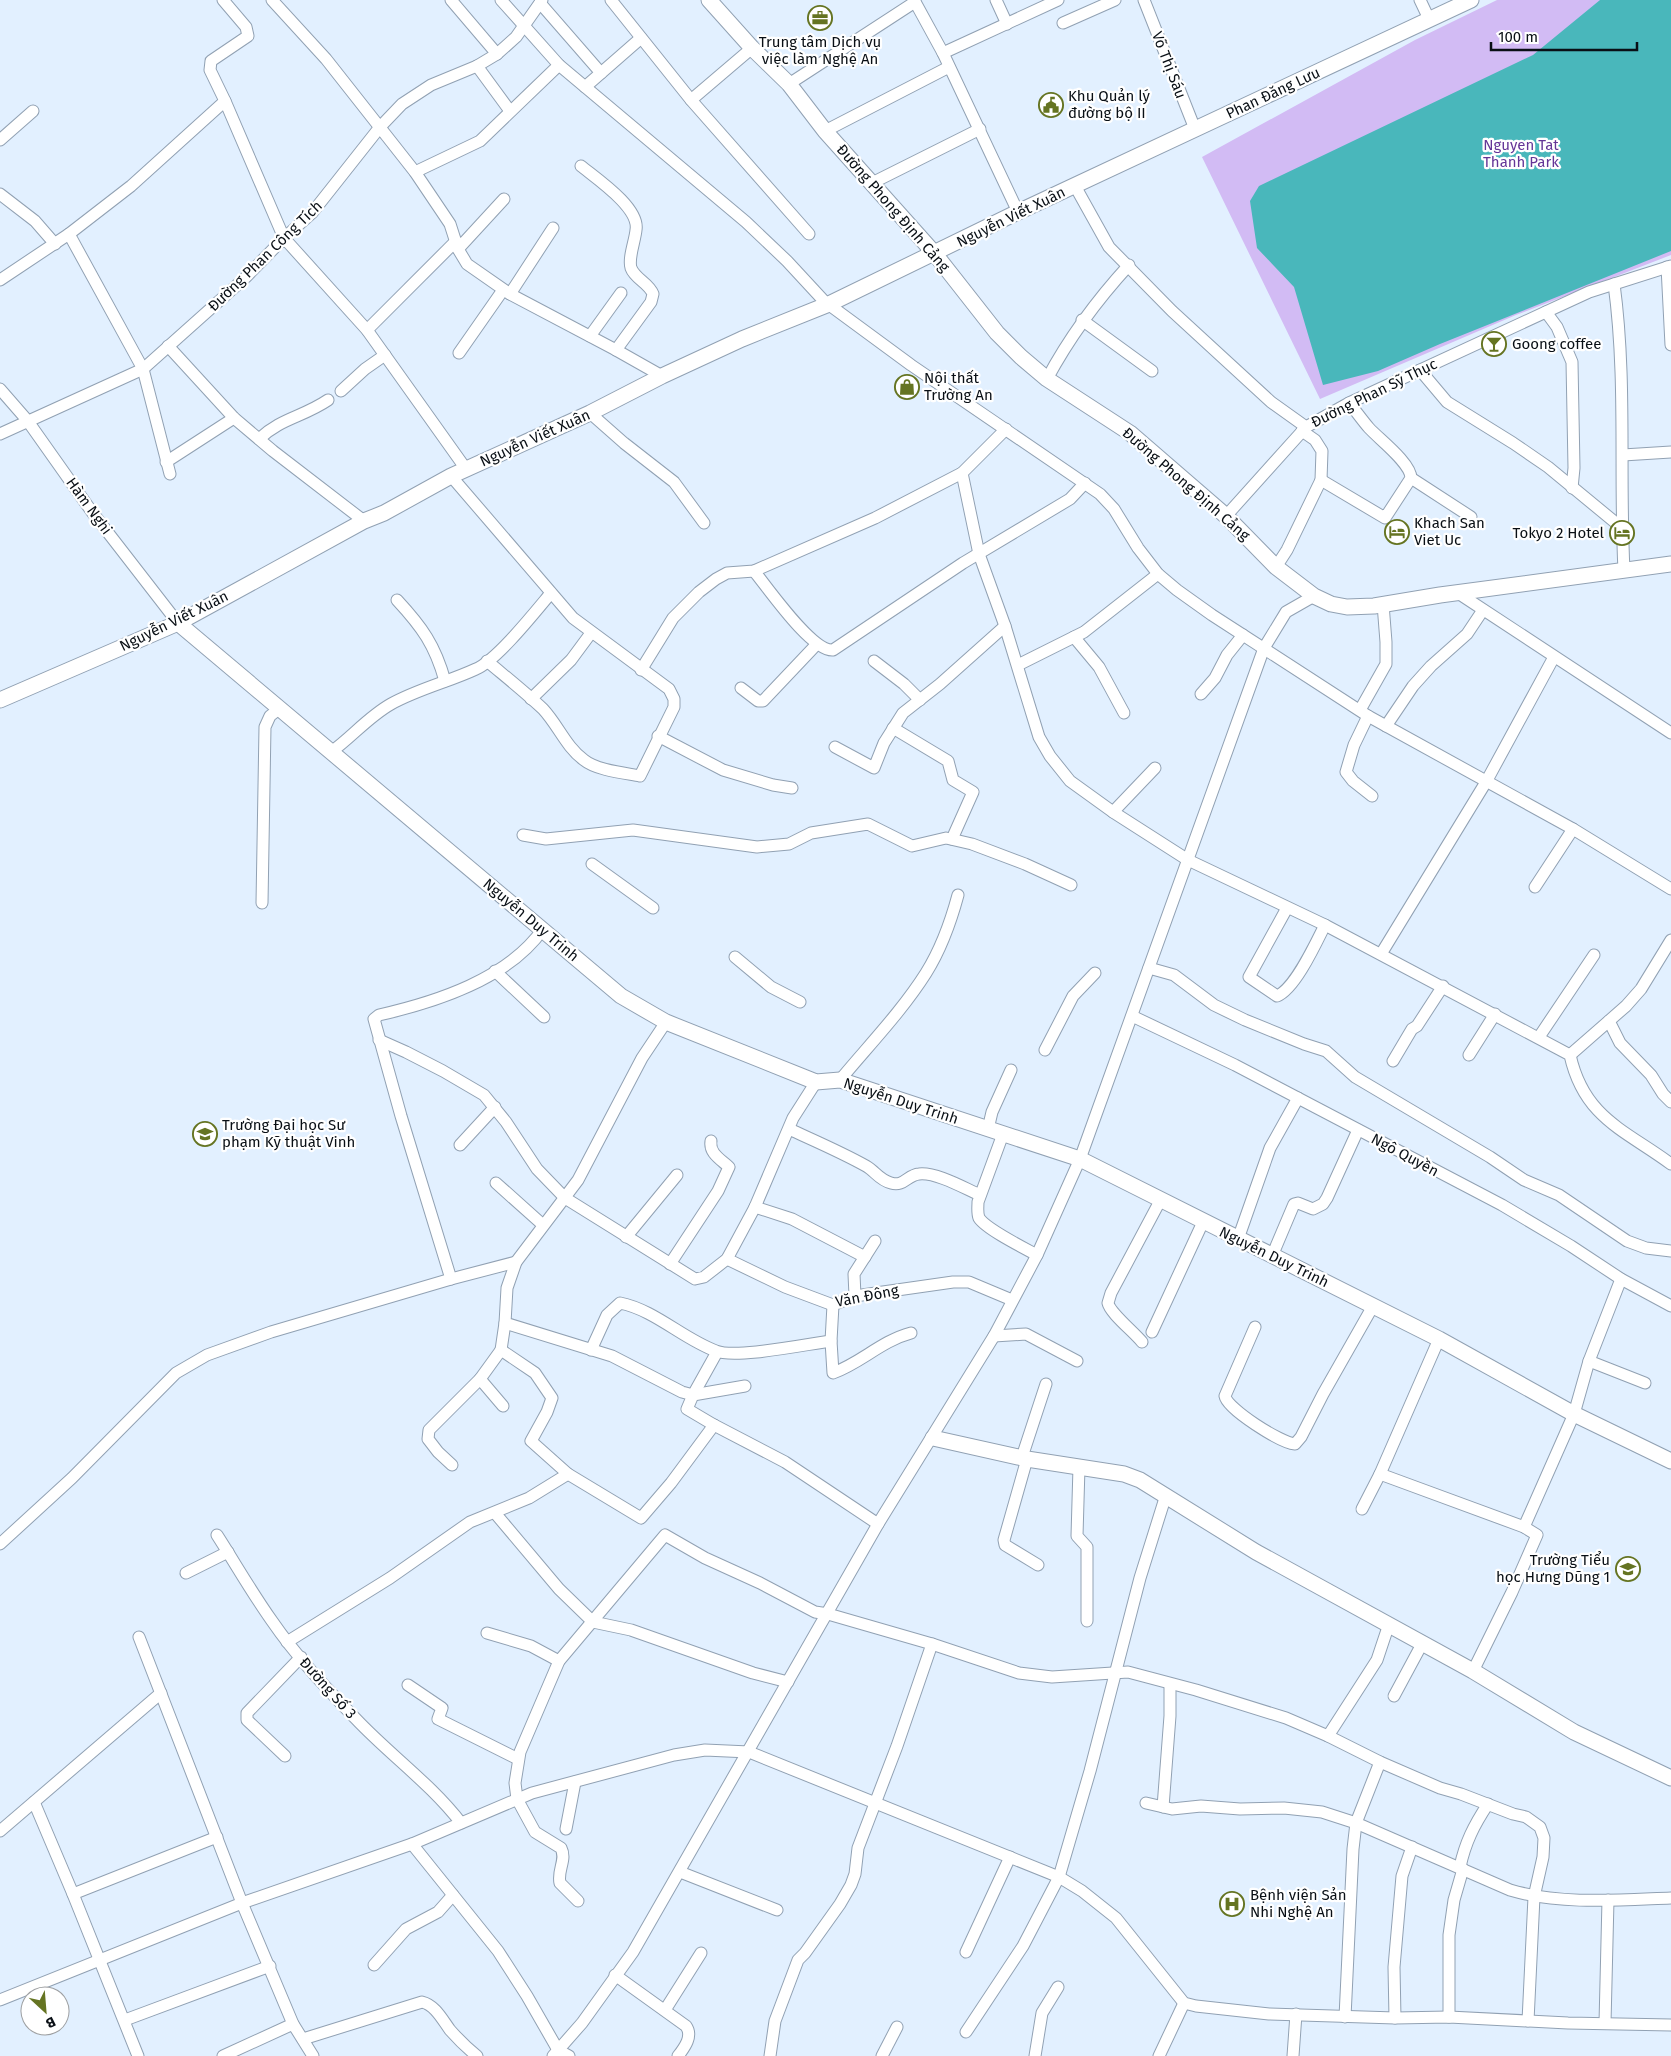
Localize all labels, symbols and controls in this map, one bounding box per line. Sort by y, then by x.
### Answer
office icon: Trung tâm Dịch vụ việc làm Nghệ An [807,5,833,31]
scale bar [1491,20,1637,52]
text: 100 m [1498,28,1538,46]
street label: Võ Thị Sáu [1148,29,1190,101]
place label: Trung tâm Dịch vụ việc làm Nghệ An [759,33,881,68]
street label: Phan Đăng Lưu [1223,63,1323,123]
place label: Khu Quản lý đường bộ II [1068,87,1151,122]
public building icon: Khu Quản lý đường bộ II [1038,92,1064,118]
park label: Nguyen Tat Thanh Park [1483,136,1559,171]
street label: Đường Phong Định Cảng [833,141,953,276]
street label: Nguyễn Viết Xuân [954,183,1068,251]
street label: Đường Phan Công Tích [204,197,326,315]
bar icon: Goong coffee [1481,331,1507,357]
place label: Goong coffee [1512,335,1601,353]
street label: Đường Phan Sỹ Thục [1308,355,1440,431]
place label: Nội thất Trường An [924,369,993,404]
shop icon: Nội thất Trường An [894,374,920,400]
street label: Nguyễn Viết Xuân [477,406,593,470]
street label: Đường Phong Định Cảng [1119,424,1254,544]
street label: Hàm Nghi [62,474,116,538]
place label: Khach San Viet Uc [1414,514,1485,549]
hotel icon: Khach San Viet Uc [1384,519,1410,545]
hotel icon: Tokyo 2 Hotel [1609,520,1635,546]
place label: Tokyo 2 Hotel [1512,524,1605,542]
street label: Nguyễn Viết Xuân [117,587,231,655]
street label: Nguyễn Duy Trinh [479,875,583,965]
street label: Nguyễn Duy Trinh [841,1074,961,1128]
place label: Trường Đại học Sư phạm Kỹ thuật Vinh [222,1116,355,1151]
school or university icon: Trường Đại học Sư phạm Kỹ thuật Vinh [192,1121,218,1147]
street label: Ngô Quyền [1368,1130,1442,1180]
street label: Nguyễn Duy Trinh [1216,1223,1332,1291]
street label: Văn Đông [834,1281,900,1311]
place label: Trường Tiểu học Hưng Dũng 1 [1496,1551,1610,1586]
school or university icon: Trường Tiểu học Hưng Dũng 1 [1615,1556,1641,1582]
street label: Đường Số 3 [296,1654,360,1722]
place label: Bệnh viện Sản Nhi Nghệ An [1250,1886,1347,1921]
hospital icon: Bệnh viện Sản Nhi Nghệ An [1219,1891,1245,1917]
north arrow [20,1986,70,2036]
text: B [43,2013,58,2032]

